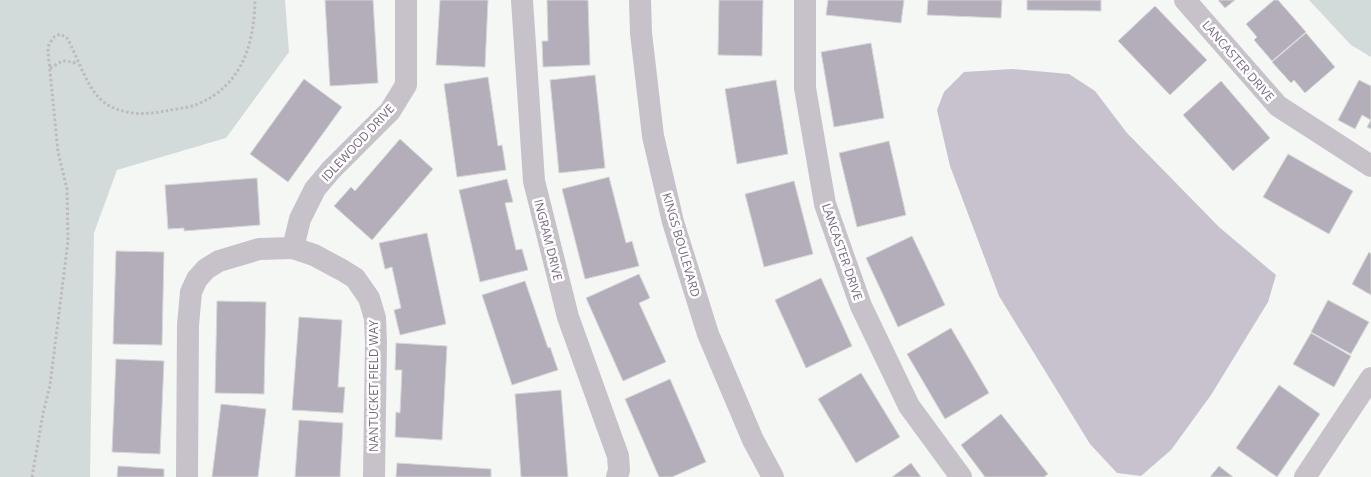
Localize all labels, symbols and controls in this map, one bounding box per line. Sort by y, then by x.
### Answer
street label: LANCASTER DRIVE [1199,17,1278,105]
street label: IDLEWOOD DRIVE [317,100,398,185]
street label: KINGS BOULEVARD [658,191,705,299]
street label: INGRAM DRIVE [530,197,567,282]
street label: LANCASTER DRIVE [818,201,867,303]
street label: NANTUCKET FIELD WAY [365,320,382,452]

